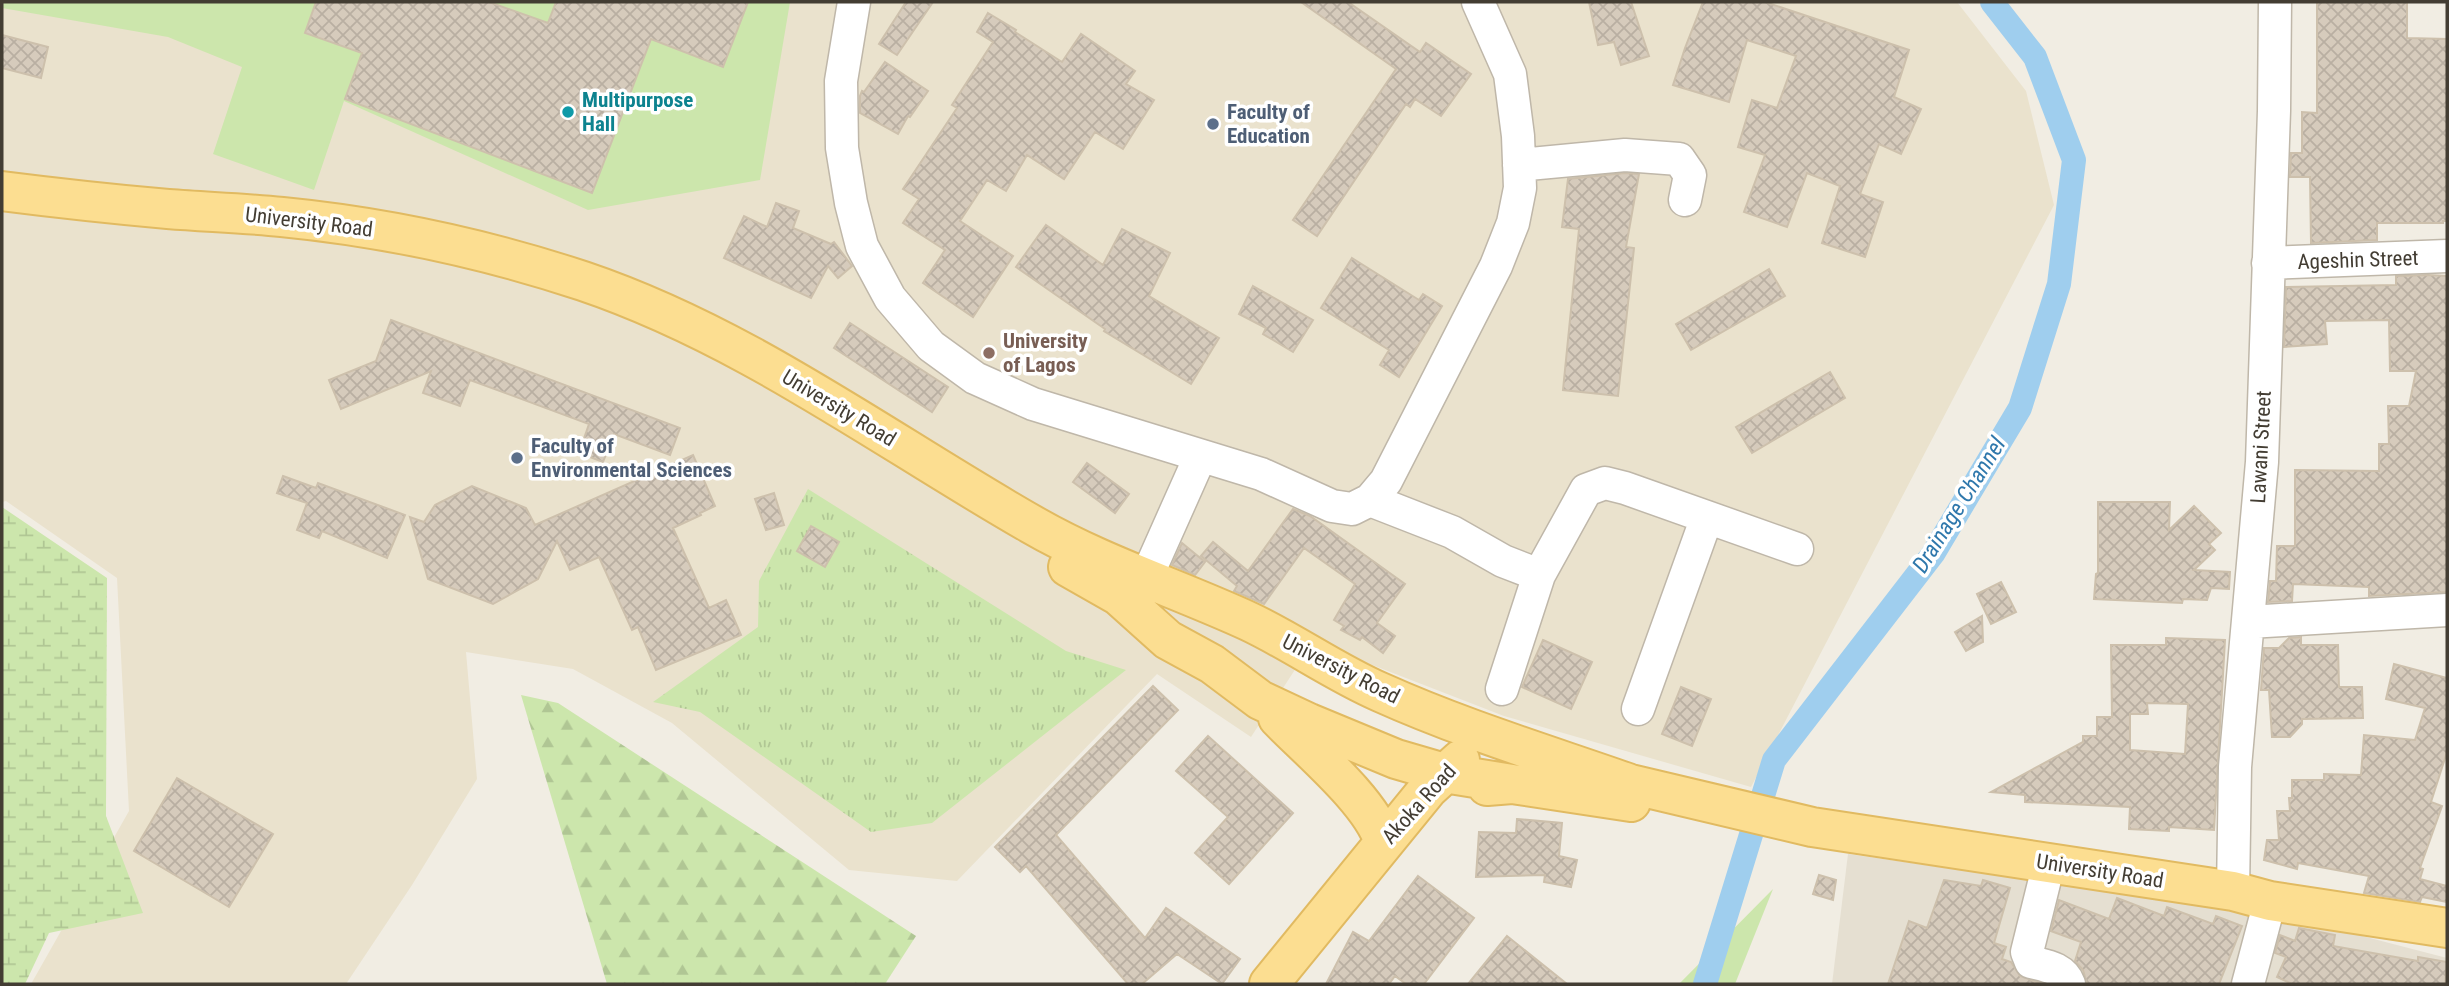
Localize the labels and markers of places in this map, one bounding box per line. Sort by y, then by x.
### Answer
place label: Multipurpose Hall [582,88,693,136]
place label: Faculty of Education [1227,100,1310,148]
marker: Multipurpose Hall [560,104,576,120]
marker: Faculty of Education [1205,116,1221,132]
place label: University of Lagos [1003,329,1088,377]
marker: University of Lagos [981,345,997,361]
place label: Faculty of Environmental Sciences [531,434,732,482]
marker: Faculty of Environmental Sciences [509,450,525,466]

